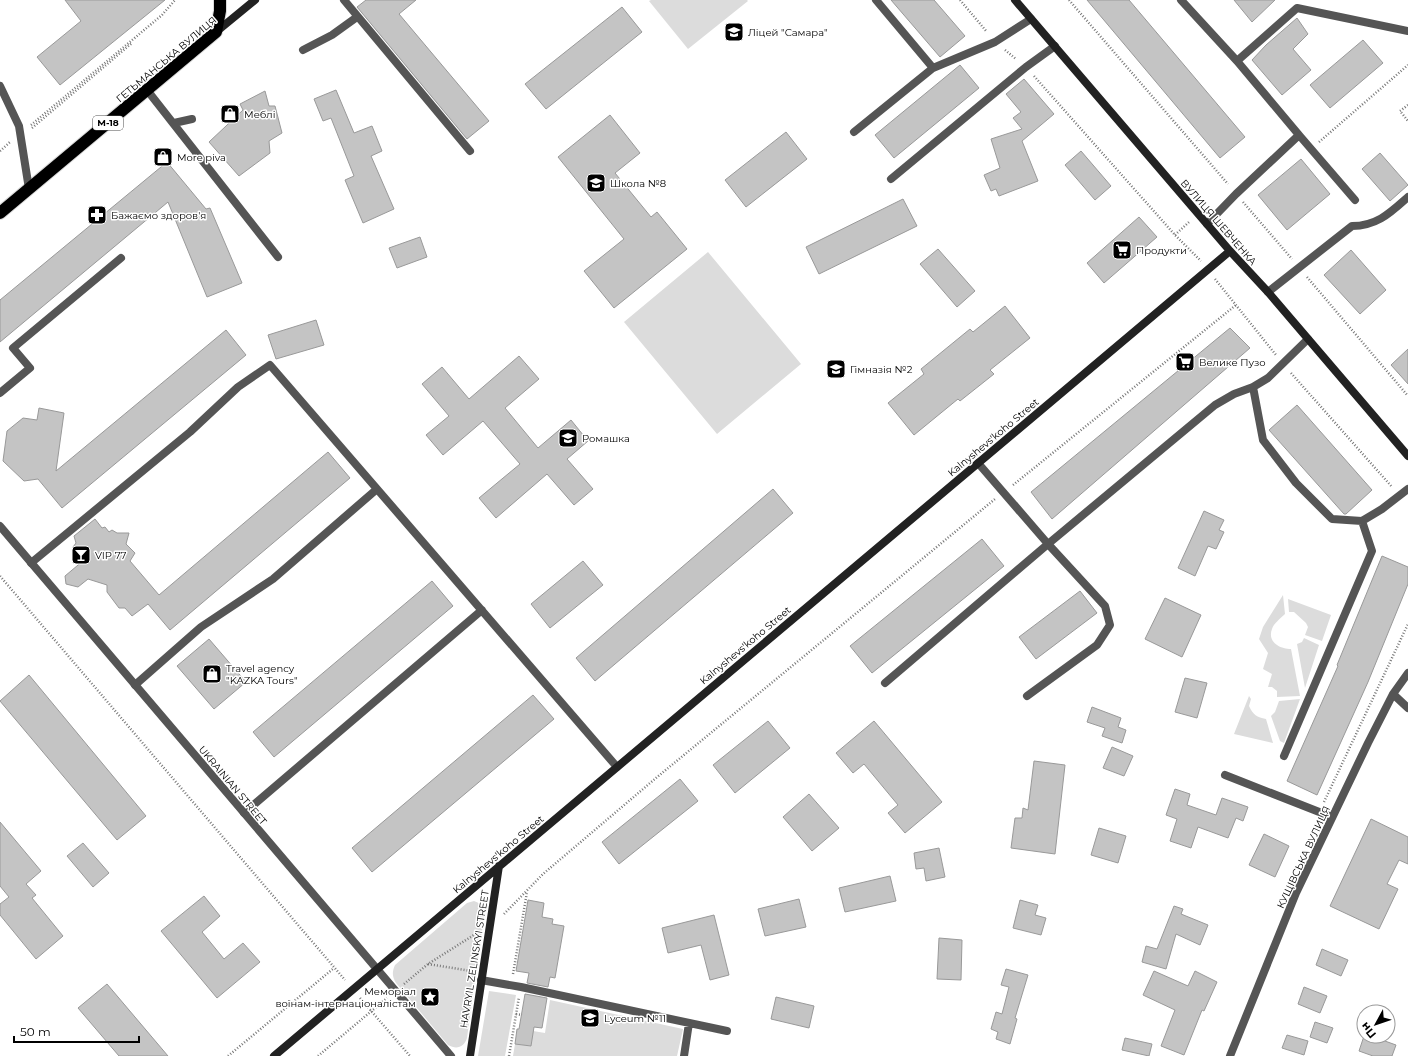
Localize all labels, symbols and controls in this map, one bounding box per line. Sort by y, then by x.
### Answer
street label: ГЕТЬМАНСЬКА ВУЛИЦЯ [113,14,219,105]
school or university icon: Ліцей "Самара" [723,21,745,43]
place label: Ліцей "Самара" [748,26,828,39]
shop icon: Меблі [219,103,241,125]
place label: Меблі [244,108,275,121]
road number: М-18 [93,116,123,130]
shop icon: More piva [152,146,174,168]
place label: More piva [177,151,226,164]
school or university icon: Школа №8 [585,172,607,194]
place label: Школа №8 [610,177,666,190]
street label: ВУЛИЦЯ ШЕВЧЕНКА [1178,177,1260,268]
pharmacy icon: Бажаємо здоров'я [86,204,108,226]
place label: Бажаємо здоров'я [111,209,206,222]
supermarket icon: Продукти [1111,239,1133,261]
place label: Продукти [1136,244,1187,257]
supermarket icon: Велике Пузо [1174,351,1196,373]
place label: Велике Пузо [1199,356,1266,369]
school or university icon: Гімназія №2 [825,358,847,380]
place label: Гімназія №2 [850,363,913,376]
street label: Kalnyshevsʹkoho Street [945,395,1042,479]
school or university icon: Ромашка [557,427,579,449]
place label: Ромашка [582,432,630,445]
bar icon: VIP 77 [70,544,92,566]
place label: VIP 77 [95,549,127,562]
street label: Kalnyshevsʹkoho Street [697,603,794,687]
place label: Travel agency "KAZKA Tours" [226,662,298,687]
shop icon: Travel agency "KAZKA Tours" [201,663,223,685]
street label: UKRAINIAN STREET [196,743,270,828]
street label: КУЩІВСЬКА ВУЛИЦЯ [1274,804,1333,911]
street label: Kalnyshevsʹkoho Street [450,812,547,896]
street label: HAVRYIL ZELINSKYI STREET [457,889,492,1029]
place label: Меморіал воїнам-інтернаціоналістам [275,985,416,1010]
place icon: Меморіал воїнам-інтернаціоналістам [419,986,441,1008]
north arrow [1356,1004,1396,1044]
school or university icon: Lyceum №11 [579,1007,601,1029]
place label: Lyceum №11 [604,1012,666,1025]
scale bar [14,1018,139,1044]
text: Пн [1358,1020,1379,1041]
text: 50 m [20,1024,51,1039]

